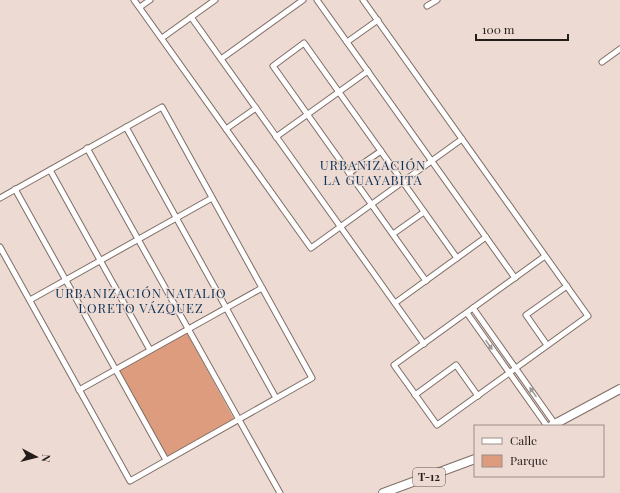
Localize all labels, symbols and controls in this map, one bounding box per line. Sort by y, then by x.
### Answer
scale bar [476,16,568,42]
text: 100 m [482,21,515,37]
district label: URBANIZACIÓN LA GUAYABITA [320,156,426,188]
district label: URBANIZACIÓN NATALIO LORETO VÁZQUEZ [55,284,227,316]
one-way arrow [485,339,493,350]
one-way arrow [529,387,537,398]
legend [474,425,604,477]
text: Calle [510,432,537,448]
north arrow [16,437,56,477]
text: Parque [510,452,548,468]
text: N [38,453,54,463]
road number: T-12 [413,468,445,486]

